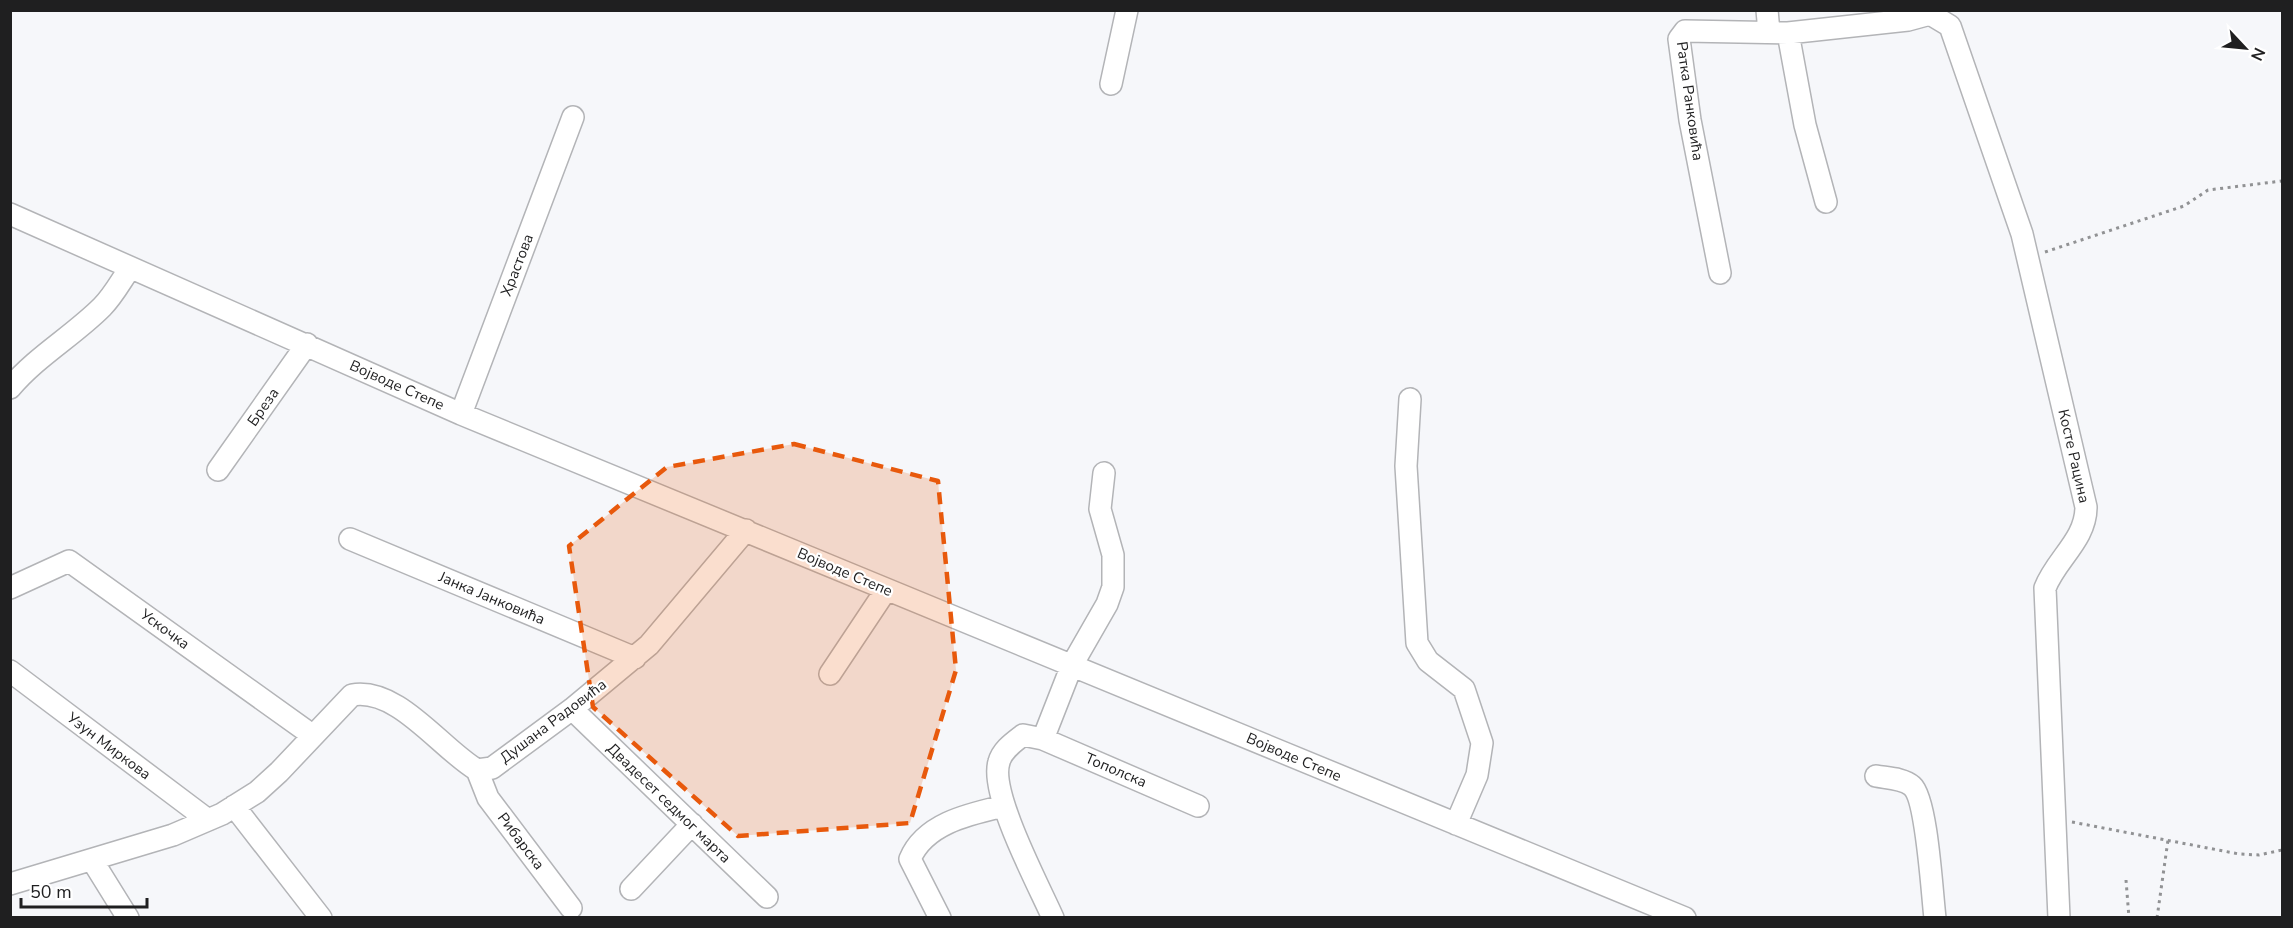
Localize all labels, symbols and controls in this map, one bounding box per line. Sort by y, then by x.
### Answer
north arrow [2215,18,2275,78]
street label: Ратка Ранковића [1672,40,1708,162]
text: N [2245,44,2270,64]
street label: Храстова [496,231,538,299]
street label: Војводе Степе [347,355,447,415]
street label: Бреза [243,384,283,430]
street label: Косте Рацина [2053,407,2095,505]
street label: Војводе Степе [794,543,896,601]
street label: Јанка Јанковића [435,566,548,629]
street label: Ускочка [135,604,194,654]
street label: Душана Радовића [496,674,610,768]
street label: Узун Миркова [62,707,155,784]
street label: Војводе Степе [1243,728,1345,786]
street label: Двадесет седмог марта [603,738,735,868]
street label: Тополска [1082,748,1150,792]
street label: Рибарска [493,808,549,874]
scale bar [21,871,147,909]
text: 50 m [30,880,72,904]

